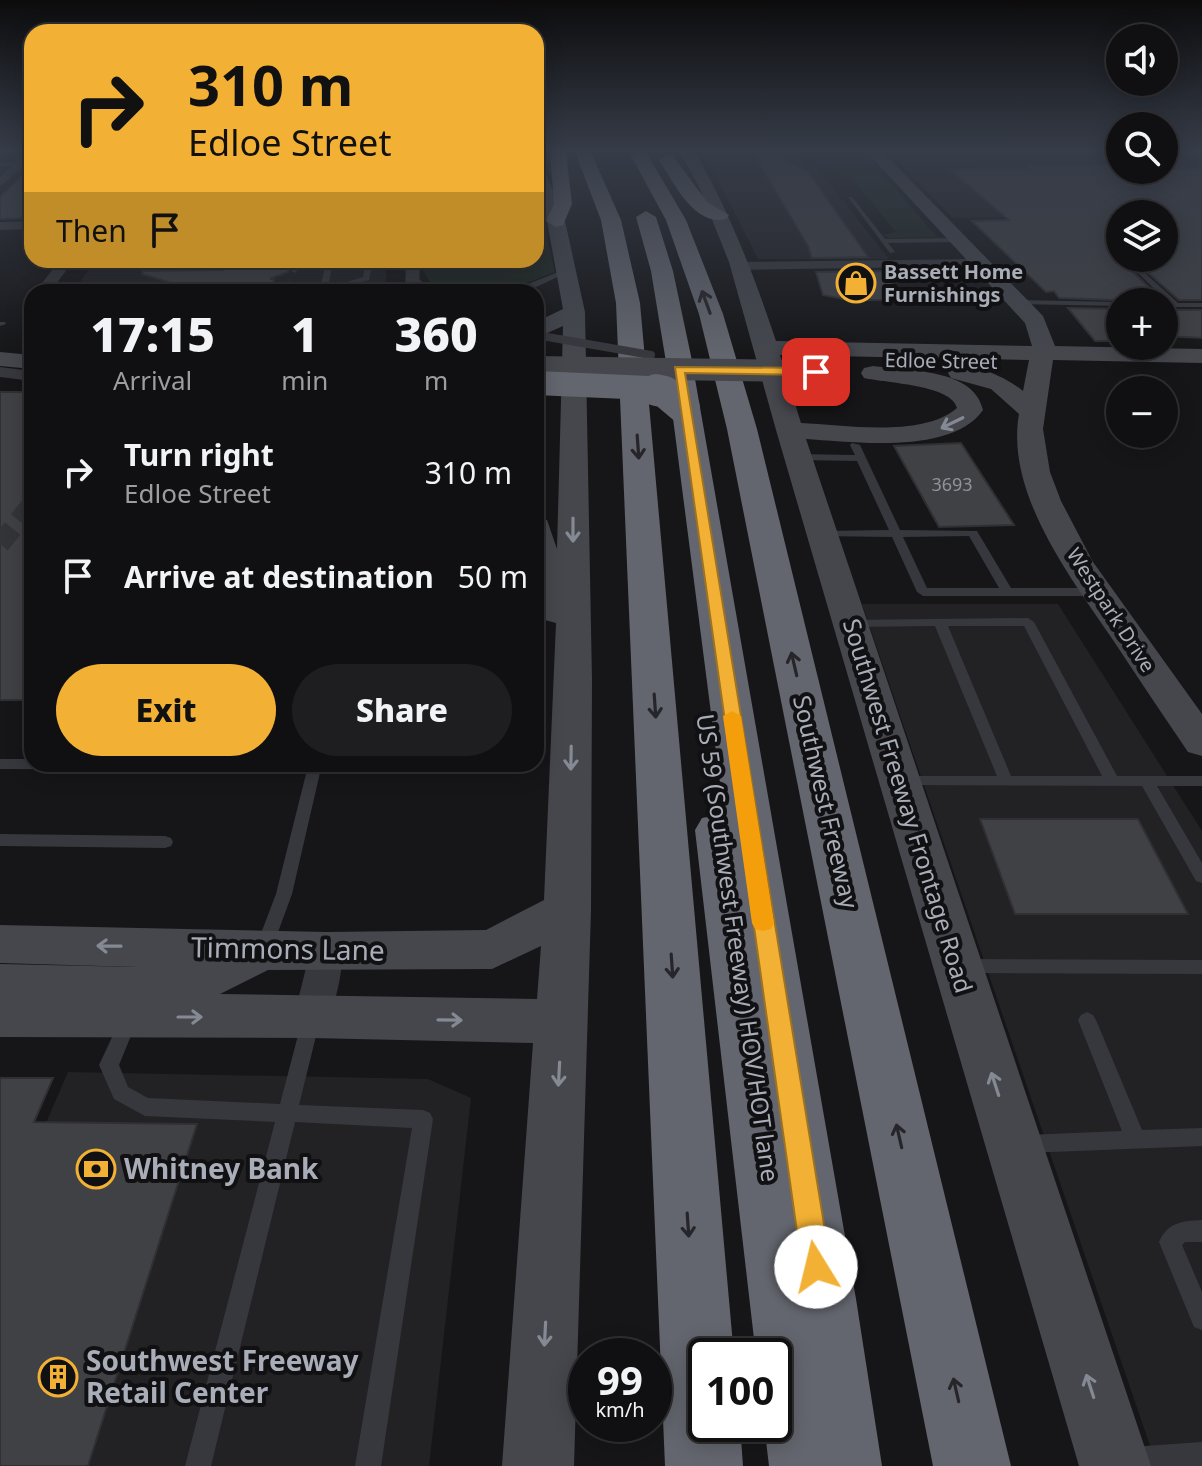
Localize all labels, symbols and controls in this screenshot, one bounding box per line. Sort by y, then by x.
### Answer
map controls [1106,24,1178,448]
button: sound [1106,24,1178,96]
text: 310 m [188,46,353,122]
icon: right [56,56,160,160]
button: search [1106,112,1178,184]
text: Edloe Street [188,118,391,167]
button: layers [1106,200,1178,272]
icon: arrive [143,208,187,252]
text: Then [56,210,127,251]
place label: Bassett Home Furnishings [884,258,1023,308]
shop icon: Bassett Home Furnishings [835,262,877,304]
button: + [1106,288,1178,360]
one-way arrow [698,290,712,315]
text: 17:15 [90,301,215,366]
text: 1 [291,301,319,366]
text: 360 [395,301,478,366]
pin [782,338,850,406]
street label: Edloe Street [884,346,998,375]
icon: arrive [794,350,838,394]
text: Arrival [113,362,192,398]
text: min [281,362,328,398]
text: m [424,362,448,398]
button: − [1106,376,1178,448]
one-way arrow [941,415,965,431]
one-way arrow [631,433,646,460]
text: Turn right [124,434,274,475]
icon: right [56,450,100,494]
text: 310 m [425,452,512,493]
house number: 3693 [931,472,973,496]
text: Edloe Street [124,475,271,511]
one-way arrow [565,516,581,543]
street label: Westpark Drive [1061,542,1162,677]
icon: arrive [56,554,100,598]
text: Arrive at destination [124,556,434,597]
text: 50 m [458,556,528,597]
street label: Southwest Freeway Frontage Road [836,614,981,997]
one-way arrow [786,651,801,677]
button: Exit [56,664,276,756]
button: Share [292,664,512,756]
one-way arrow [648,692,663,719]
street label: Southwest Freeway [786,692,867,912]
street label: US 59 (Southwest Freeway) HOV/HOT lane [689,712,788,1184]
one-way arrow [563,744,578,771]
street label: Timmons Lane [191,927,385,969]
one-way arrow [96,938,123,954]
one-way arrow [664,952,679,979]
one-way arrow [176,1009,203,1025]
one-way arrow [436,1012,463,1027]
one-way arrow [551,1060,566,1087]
one-way arrow [987,1072,1002,1098]
one-way arrow [891,1124,906,1149]
bank icon: Whitney Bank [75,1148,117,1190]
place label: Whitney Bank [124,1149,319,1187]
one-way arrow [681,1211,696,1238]
position arrow [774,1225,858,1309]
one-way arrow [537,1320,552,1347]
speed limit sign: 100 [688,1338,792,1442]
place label: Southwest Freeway Retail Center [86,1341,359,1411]
text: 99 [597,1352,643,1407]
building icon: Southwest Freeway Retail Center [37,1356,79,1398]
one-way arrow [1082,1373,1097,1399]
one-way arrow [947,1378,962,1403]
text: km/h [595,1396,645,1423]

